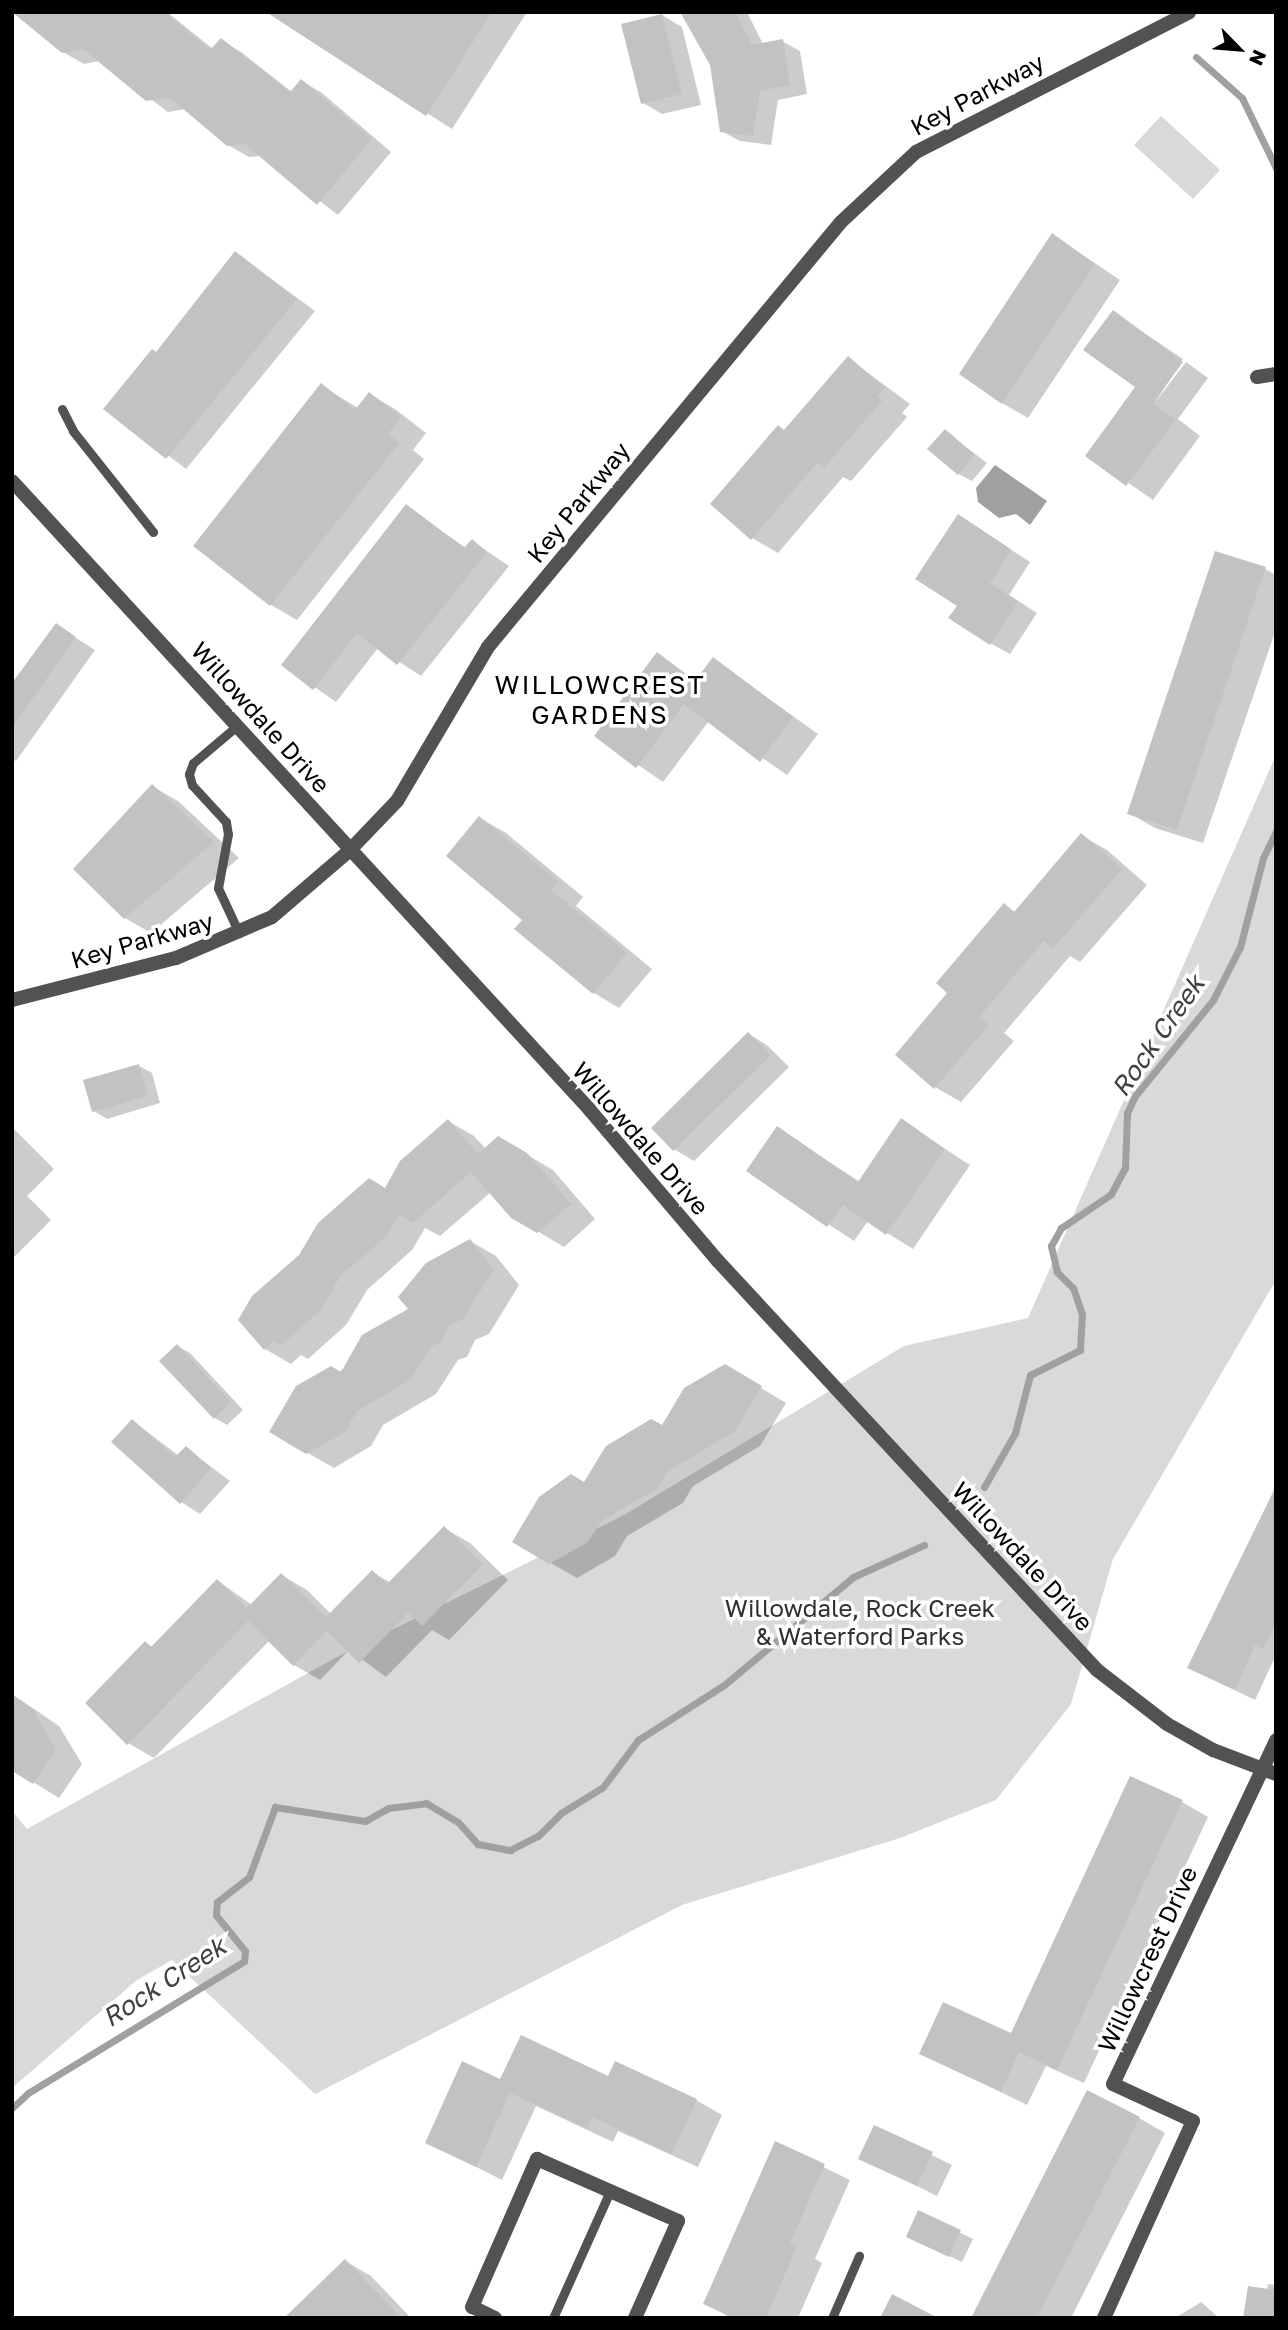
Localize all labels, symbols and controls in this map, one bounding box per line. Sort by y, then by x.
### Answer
north arrow [1204,14,1274,84]
street label: Key Parkway [906,47,1048,141]
text: N [1245,47,1272,69]
street label: Key Parkway [521,436,635,568]
street label: Willowdale Drive [186,636,336,798]
district label: WILLOWCREST GARDENS [496,669,704,730]
street label: Key Parkway [68,906,216,974]
water label: Rock Creek [1105,969,1211,1103]
street label: Willowdale Drive [567,1056,715,1220]
street label: Willowdale Drive [947,1476,1099,1636]
park label: Willowdale, Rock Creek & Waterford Parks [725,1594,995,1650]
street label: Willowcrest Drive [1091,1861,1203,2057]
water label: Rock Creek [96,1931,232,2033]

